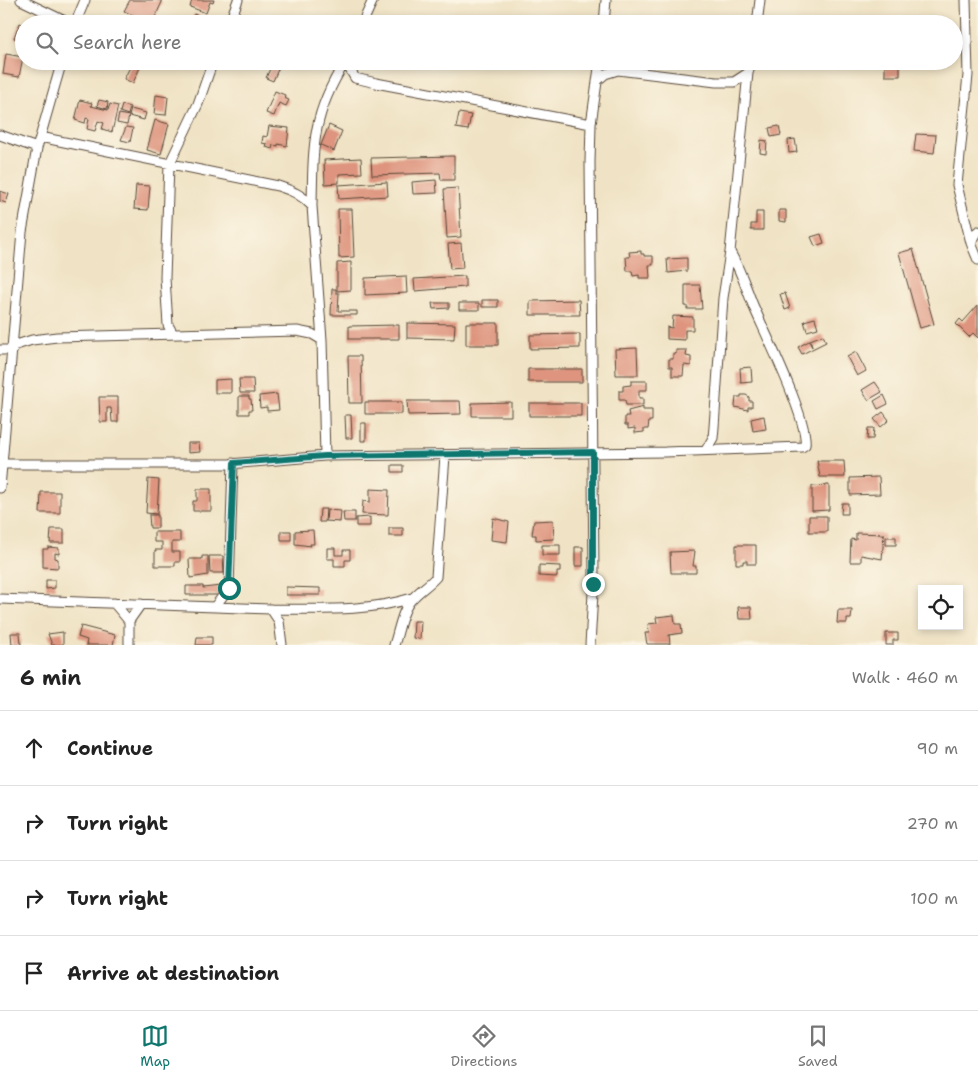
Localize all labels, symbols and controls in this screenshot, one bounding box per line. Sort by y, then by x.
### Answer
search box [15,15,963,70]
icon: search [33,29,61,57]
text: Search here [73,30,182,55]
route end [582,573,605,596]
route start [218,577,241,600]
map controls [918,585,963,630]
button: locate [918,585,963,630]
text: 6 min [20,664,81,692]
text: Walk · 460 m [852,667,958,688]
icon: ahead [20,734,48,762]
text: Continue [67,736,153,761]
text: 90 m [917,738,958,759]
icon: right [20,809,48,837]
text: Turn right [67,811,168,836]
text: 270 m [907,813,958,834]
icon: right [20,884,48,912]
text: Turn right [67,886,168,911]
text: 100 m [910,888,958,909]
icon: arrive [20,959,48,987]
text: Arrive at destination [67,961,279,986]
tab: Map [140,1022,170,1070]
tab: Directions [451,1022,518,1070]
tab: Saved [798,1022,838,1070]

